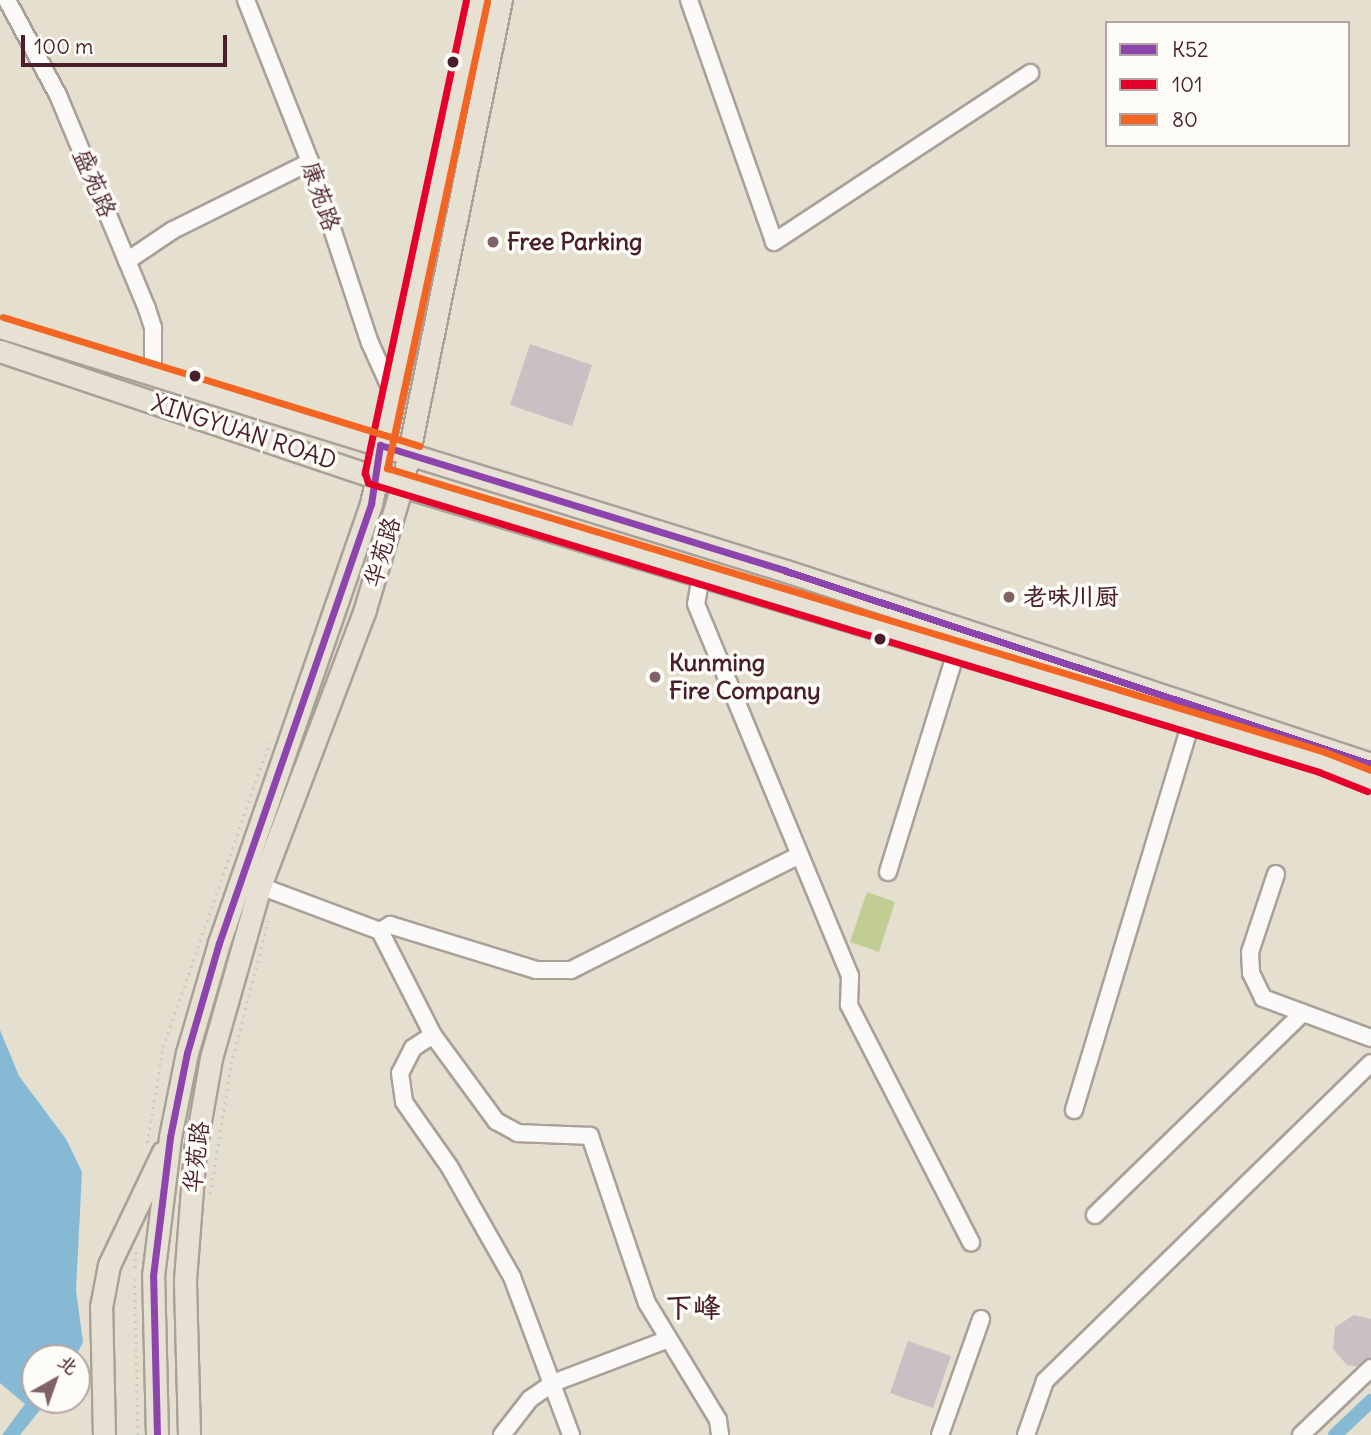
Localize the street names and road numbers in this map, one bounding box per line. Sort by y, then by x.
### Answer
street label: 盛苑路 [68,144,122,222]
street label: 康苑路 [296,157,346,235]
street label: XINGYUAN ROAD [148,388,340,476]
street label: 华苑路 [358,513,406,591]
street label: 华苑路 [177,1120,215,1194]

